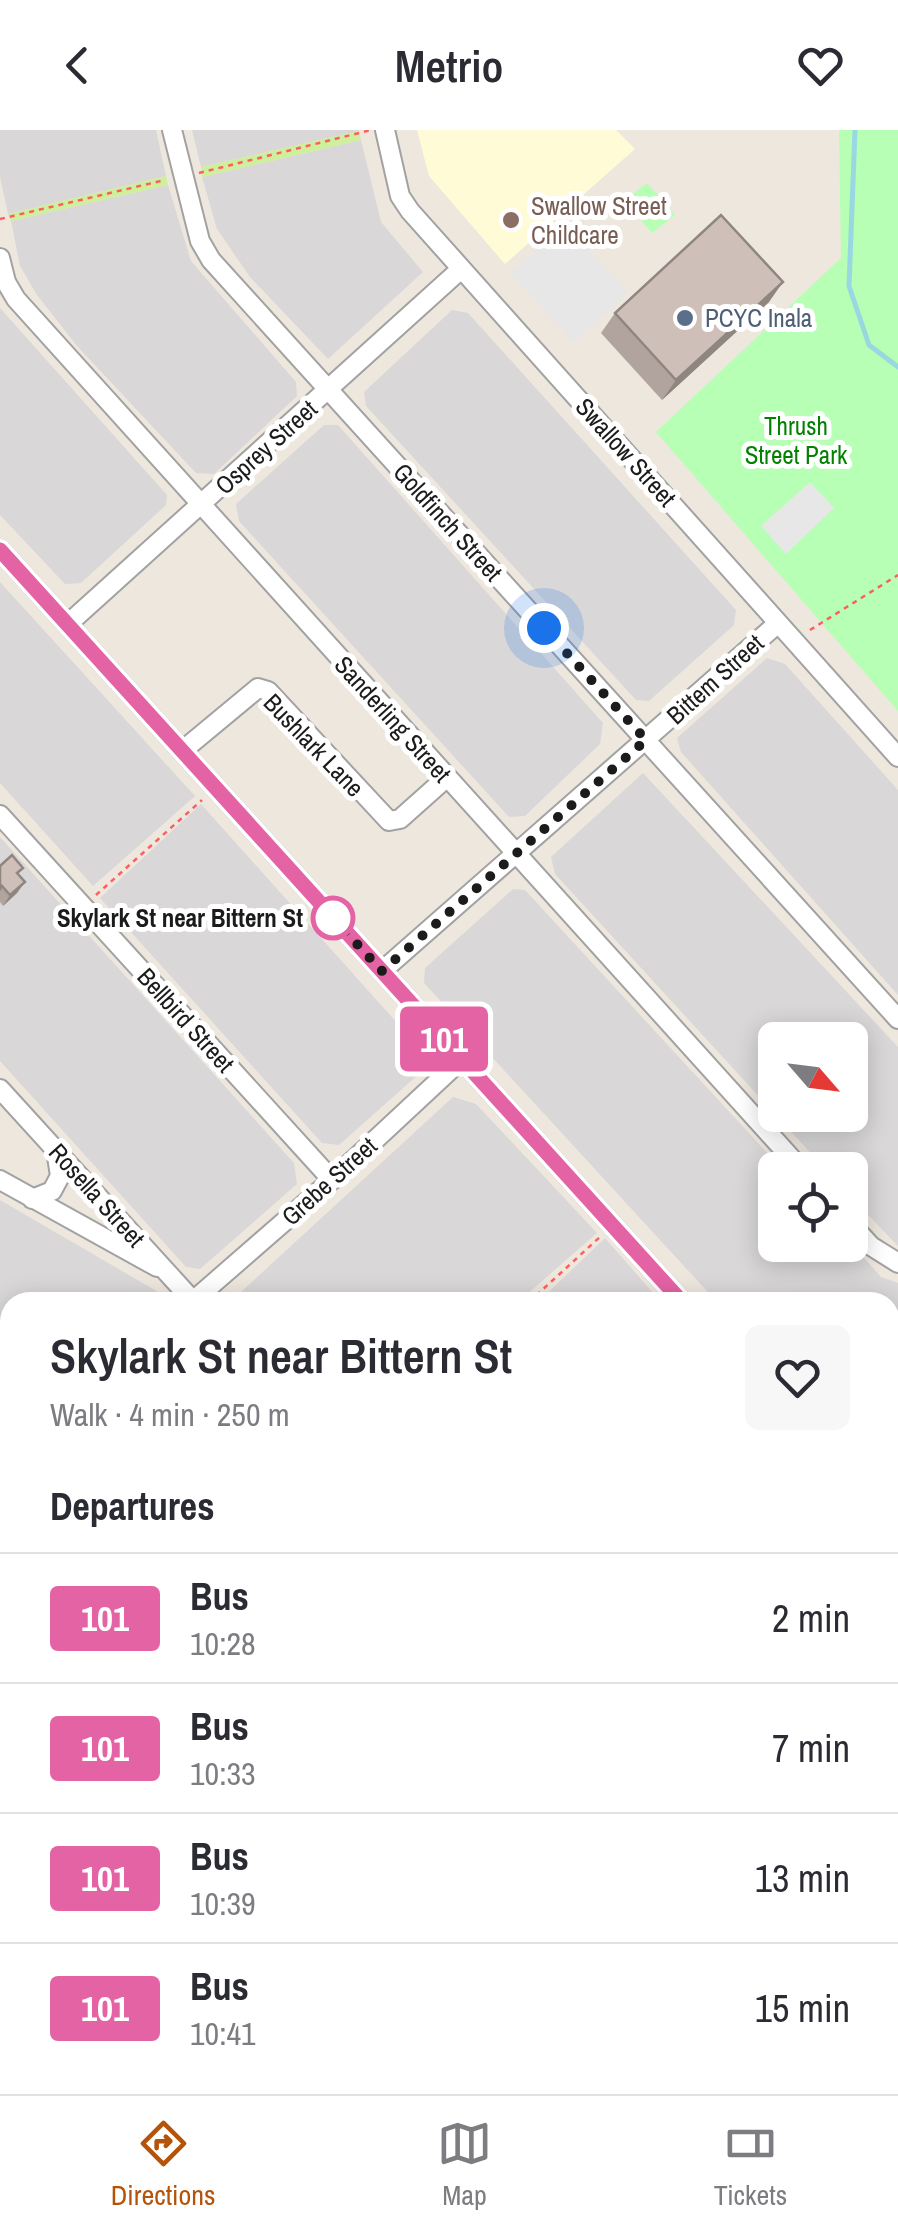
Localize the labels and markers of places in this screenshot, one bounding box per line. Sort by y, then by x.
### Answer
place label: Swallow Street Childcare [531,189,667,252]
marker: Swallow Street Childcare [500,209,522,231]
place label: PCYC Inala [705,301,813,335]
marker: PCYC Inala [674,307,696,329]
marker: Skylark St near Bittern St [312,897,354,939]
place label: Skylark St near Bittern St [57,901,303,935]

